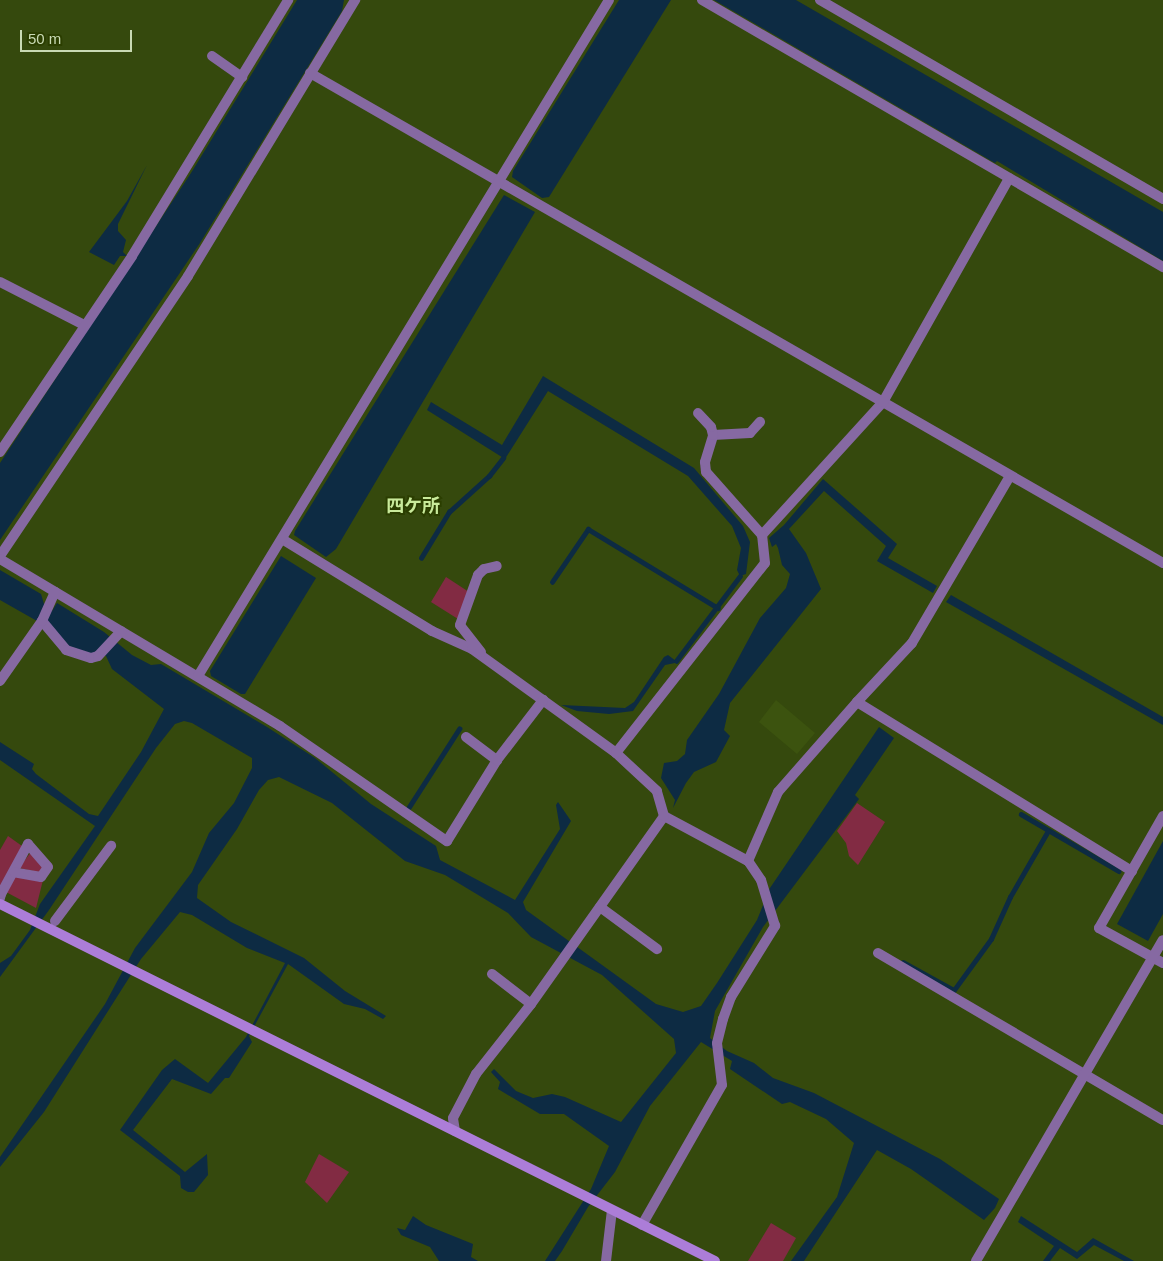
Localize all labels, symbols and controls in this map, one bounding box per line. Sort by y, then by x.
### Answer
scale bar [22,20,135,52]
text: 50 m [28,30,61,47]
district label: 四ケ所 [386,495,440,517]

